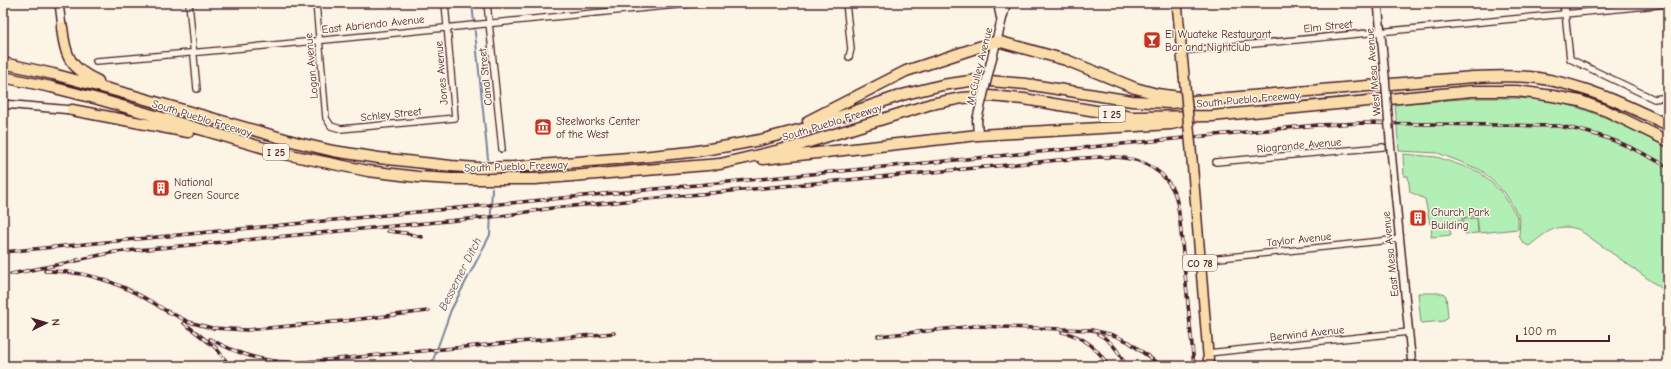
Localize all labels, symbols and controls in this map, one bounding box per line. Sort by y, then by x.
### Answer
street label: East Abriendo Avenue [321,13,426,36]
street label: Elm Street [1303,17,1354,36]
street label: McCulley Avenue [964,26,996,106]
street label: West Mesa Avenue [1363,27,1384,116]
place label: El Wuateke Restaurant Bar and Nightclub [1165,28,1272,54]
bar icon: El Wuateke Restaurant Bar and Nightclub [1142,30,1162,50]
street label: Logan Avenue [302,32,321,99]
street label: Jones Avenue [432,40,451,105]
street label: Canal Street [476,47,495,106]
street label: South Pueblo Freeway [1196,88,1300,110]
street label: South Pueblo Freeway [150,97,253,140]
street label: South Pueblo Freeway [781,101,884,144]
street label: Schley Street [360,105,423,124]
road number: I 25 [1099,106,1125,122]
place label: Steelworks Center of the West [556,115,640,141]
museum icon: Steelworks Center of the West [533,117,553,137]
street label: Riogrande Avenue [1256,135,1342,156]
road number: I 25 [263,144,289,160]
street label: South Pueblo Freeway [464,158,568,175]
place label: National Green Source [174,176,240,202]
building icon: National Green Source [151,178,171,198]
place label: Church Park Building [1431,206,1490,232]
building icon: Church Park Building [1408,208,1428,228]
street label: East Mesa Avenue [1379,210,1401,297]
street label: Taylor Avenue [1266,230,1333,249]
water label: Bessemer Ditch [436,235,484,313]
road number: CO 78 [1183,255,1217,271]
north arrow [26,303,66,343]
scale bar [1517,317,1609,343]
text: N [49,318,62,326]
street label: Berwind Avenue [1269,323,1345,344]
text: 100 m [1523,324,1556,338]

